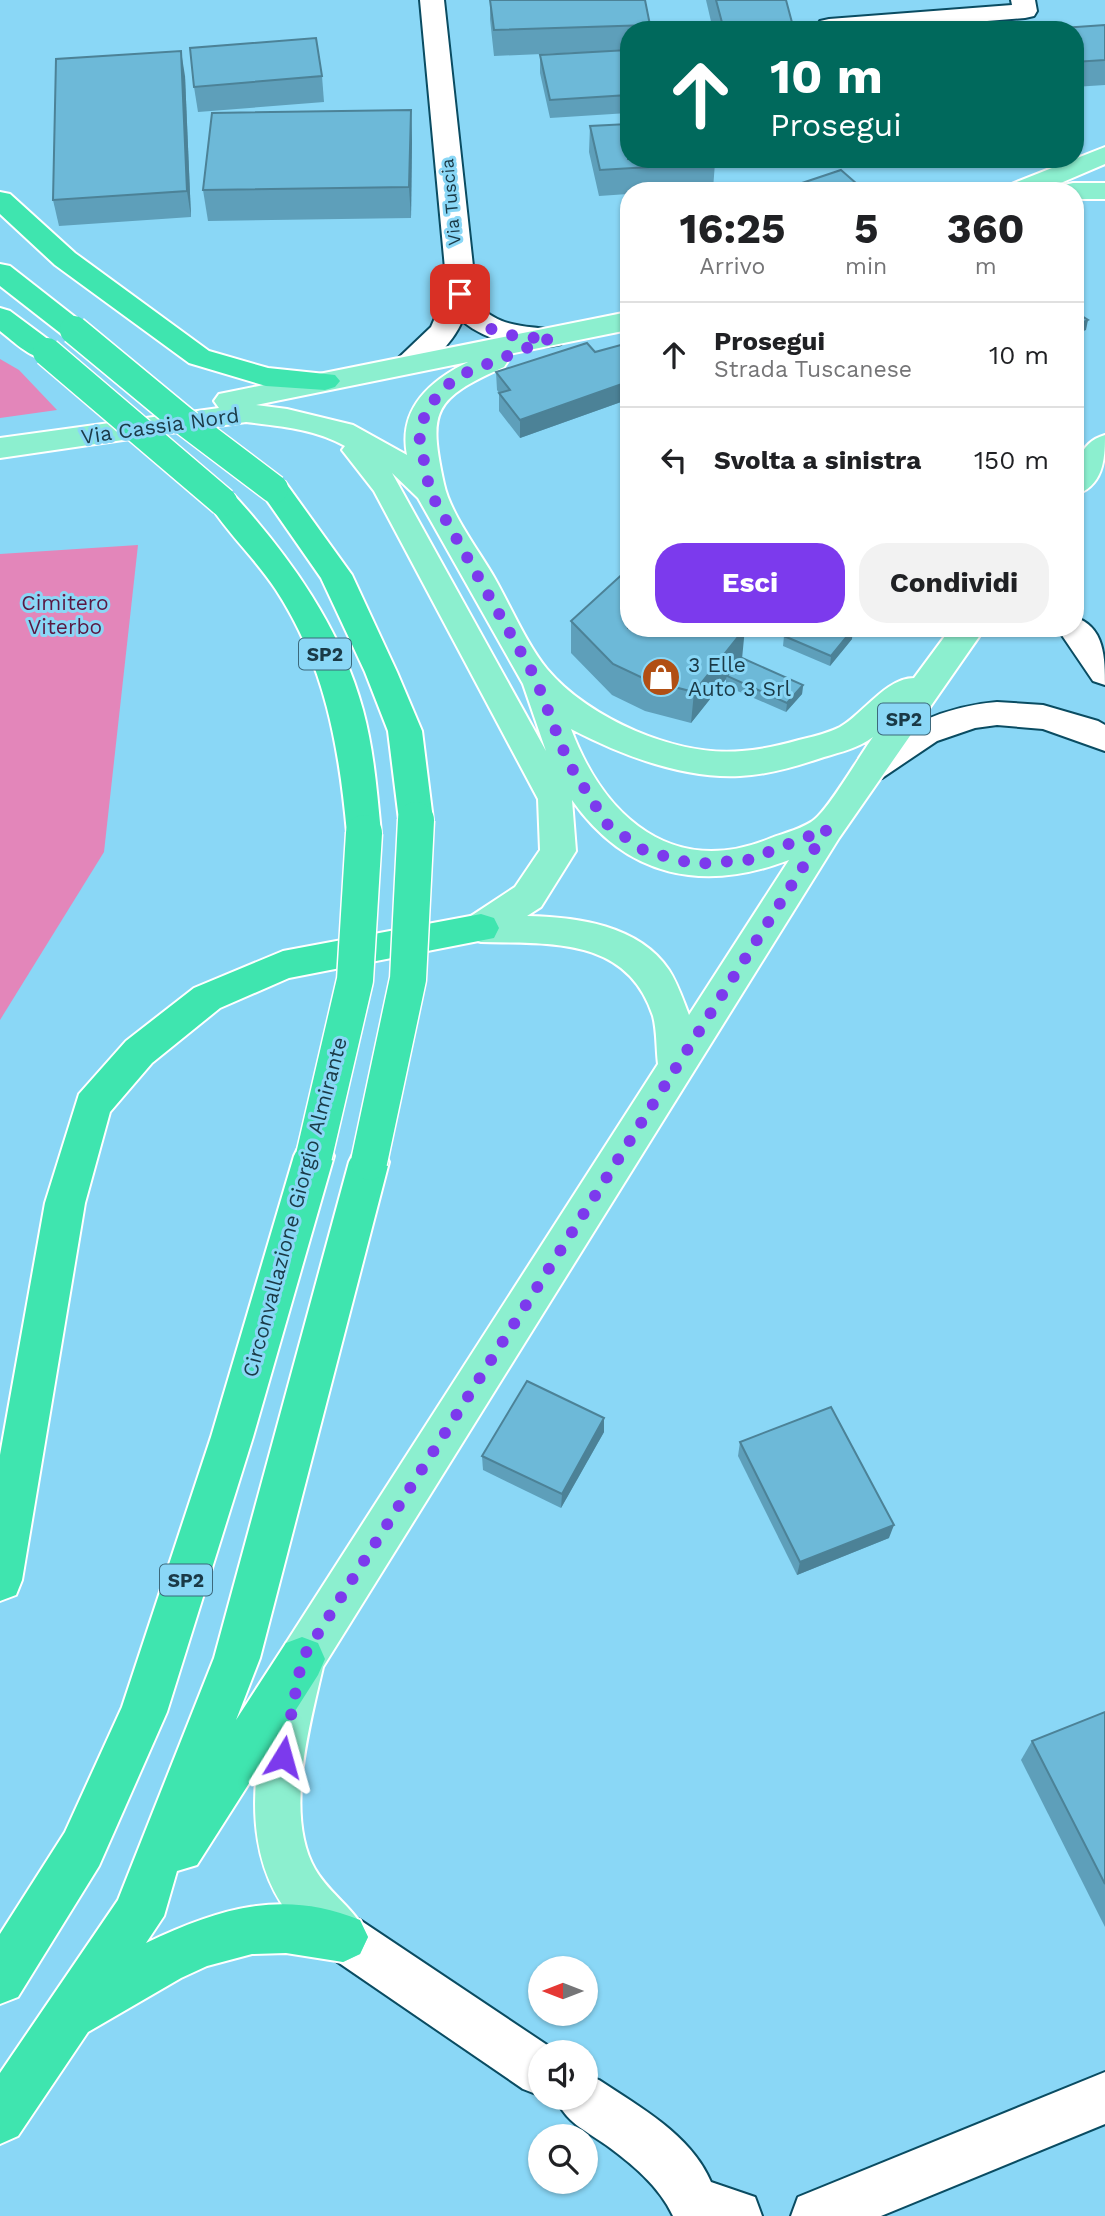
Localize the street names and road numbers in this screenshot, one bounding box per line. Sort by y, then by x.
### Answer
street label: Via Tuscia [436,158,465,246]
street label: Via Cassia Nord [79,402,241,449]
road number: SP2 [299,638,351,670]
road number: SP2 [878,704,930,734]
street label: Circonvallazione Giorgio Almirante [237,1034,352,1380]
road number: SP2 [160,1564,212,1596]

